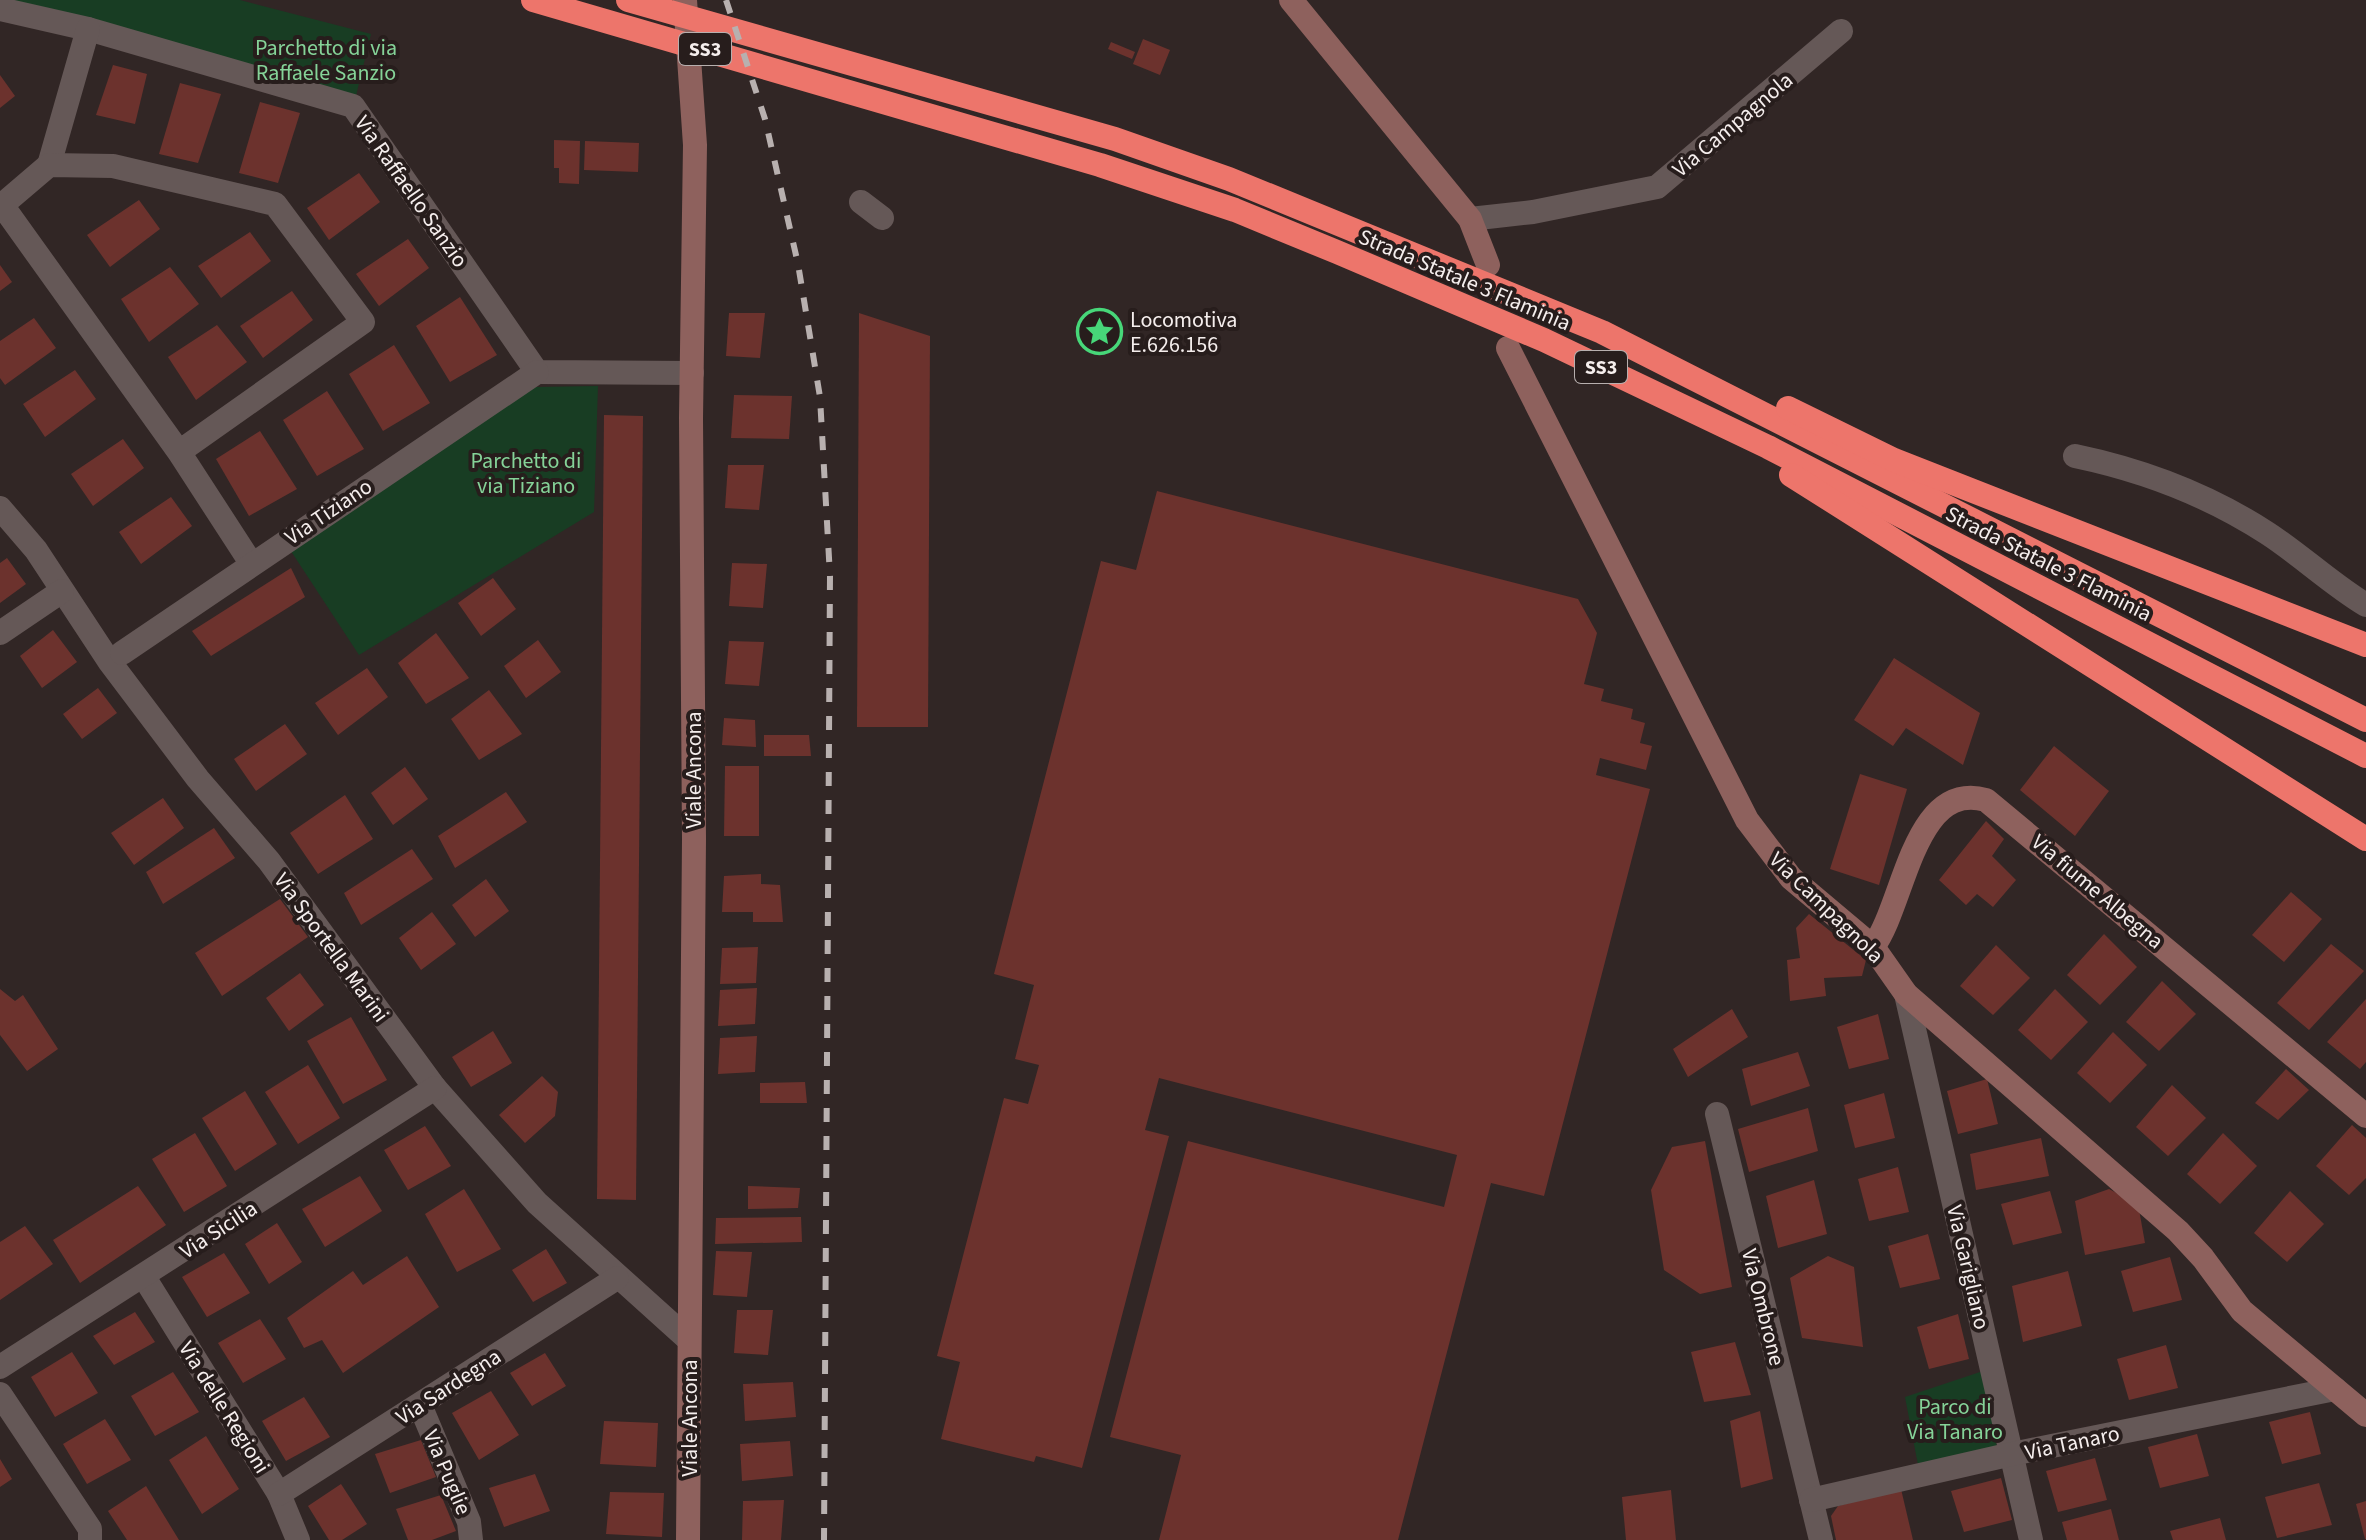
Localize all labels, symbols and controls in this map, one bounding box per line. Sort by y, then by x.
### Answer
park label: Parchetto di via Raffaele Sanzio [255,32,397,89]
road number: SS3 [679,33,731,65]
street label: Via Campagnola [1665,65,1800,185]
street label: Via Raffaello Sanzio [347,109,476,274]
street label: Strada Statale 3 Flaminia [1354,221,1576,339]
place label: Locomotiva E.626.156 [1130,304,1237,361]
place icon: Locomotiva E.626.156 [1075,308,1123,356]
road number: SS3 [1575,351,1627,383]
park label: Parchetto di via Tiziano [471,445,581,502]
street label: Via Tiziano [278,471,379,553]
street label: Strada Statale 3 Flaminia [1940,498,2157,630]
street label: Viale Ancona [678,711,710,829]
street label: Via fiume Albegna [2024,827,2171,957]
street label: Via Campagnola [1762,845,1891,971]
street label: Via Sportella Marini [266,866,396,1029]
street label: Via Sicilia [173,1193,264,1267]
street label: Via Garigliano [1938,1202,1998,1333]
street label: Via Ombrone [1733,1245,1793,1369]
street label: Via delle Regioni [171,1335,278,1480]
street label: Via Sardegna [390,1341,507,1433]
street label: Viale Ancona [674,1359,706,1477]
park label: Parco di Via Tanaro [1907,1391,2003,1448]
street label: Via Tanaro [2022,1417,2122,1469]
street label: Via Puglie [415,1425,479,1520]

